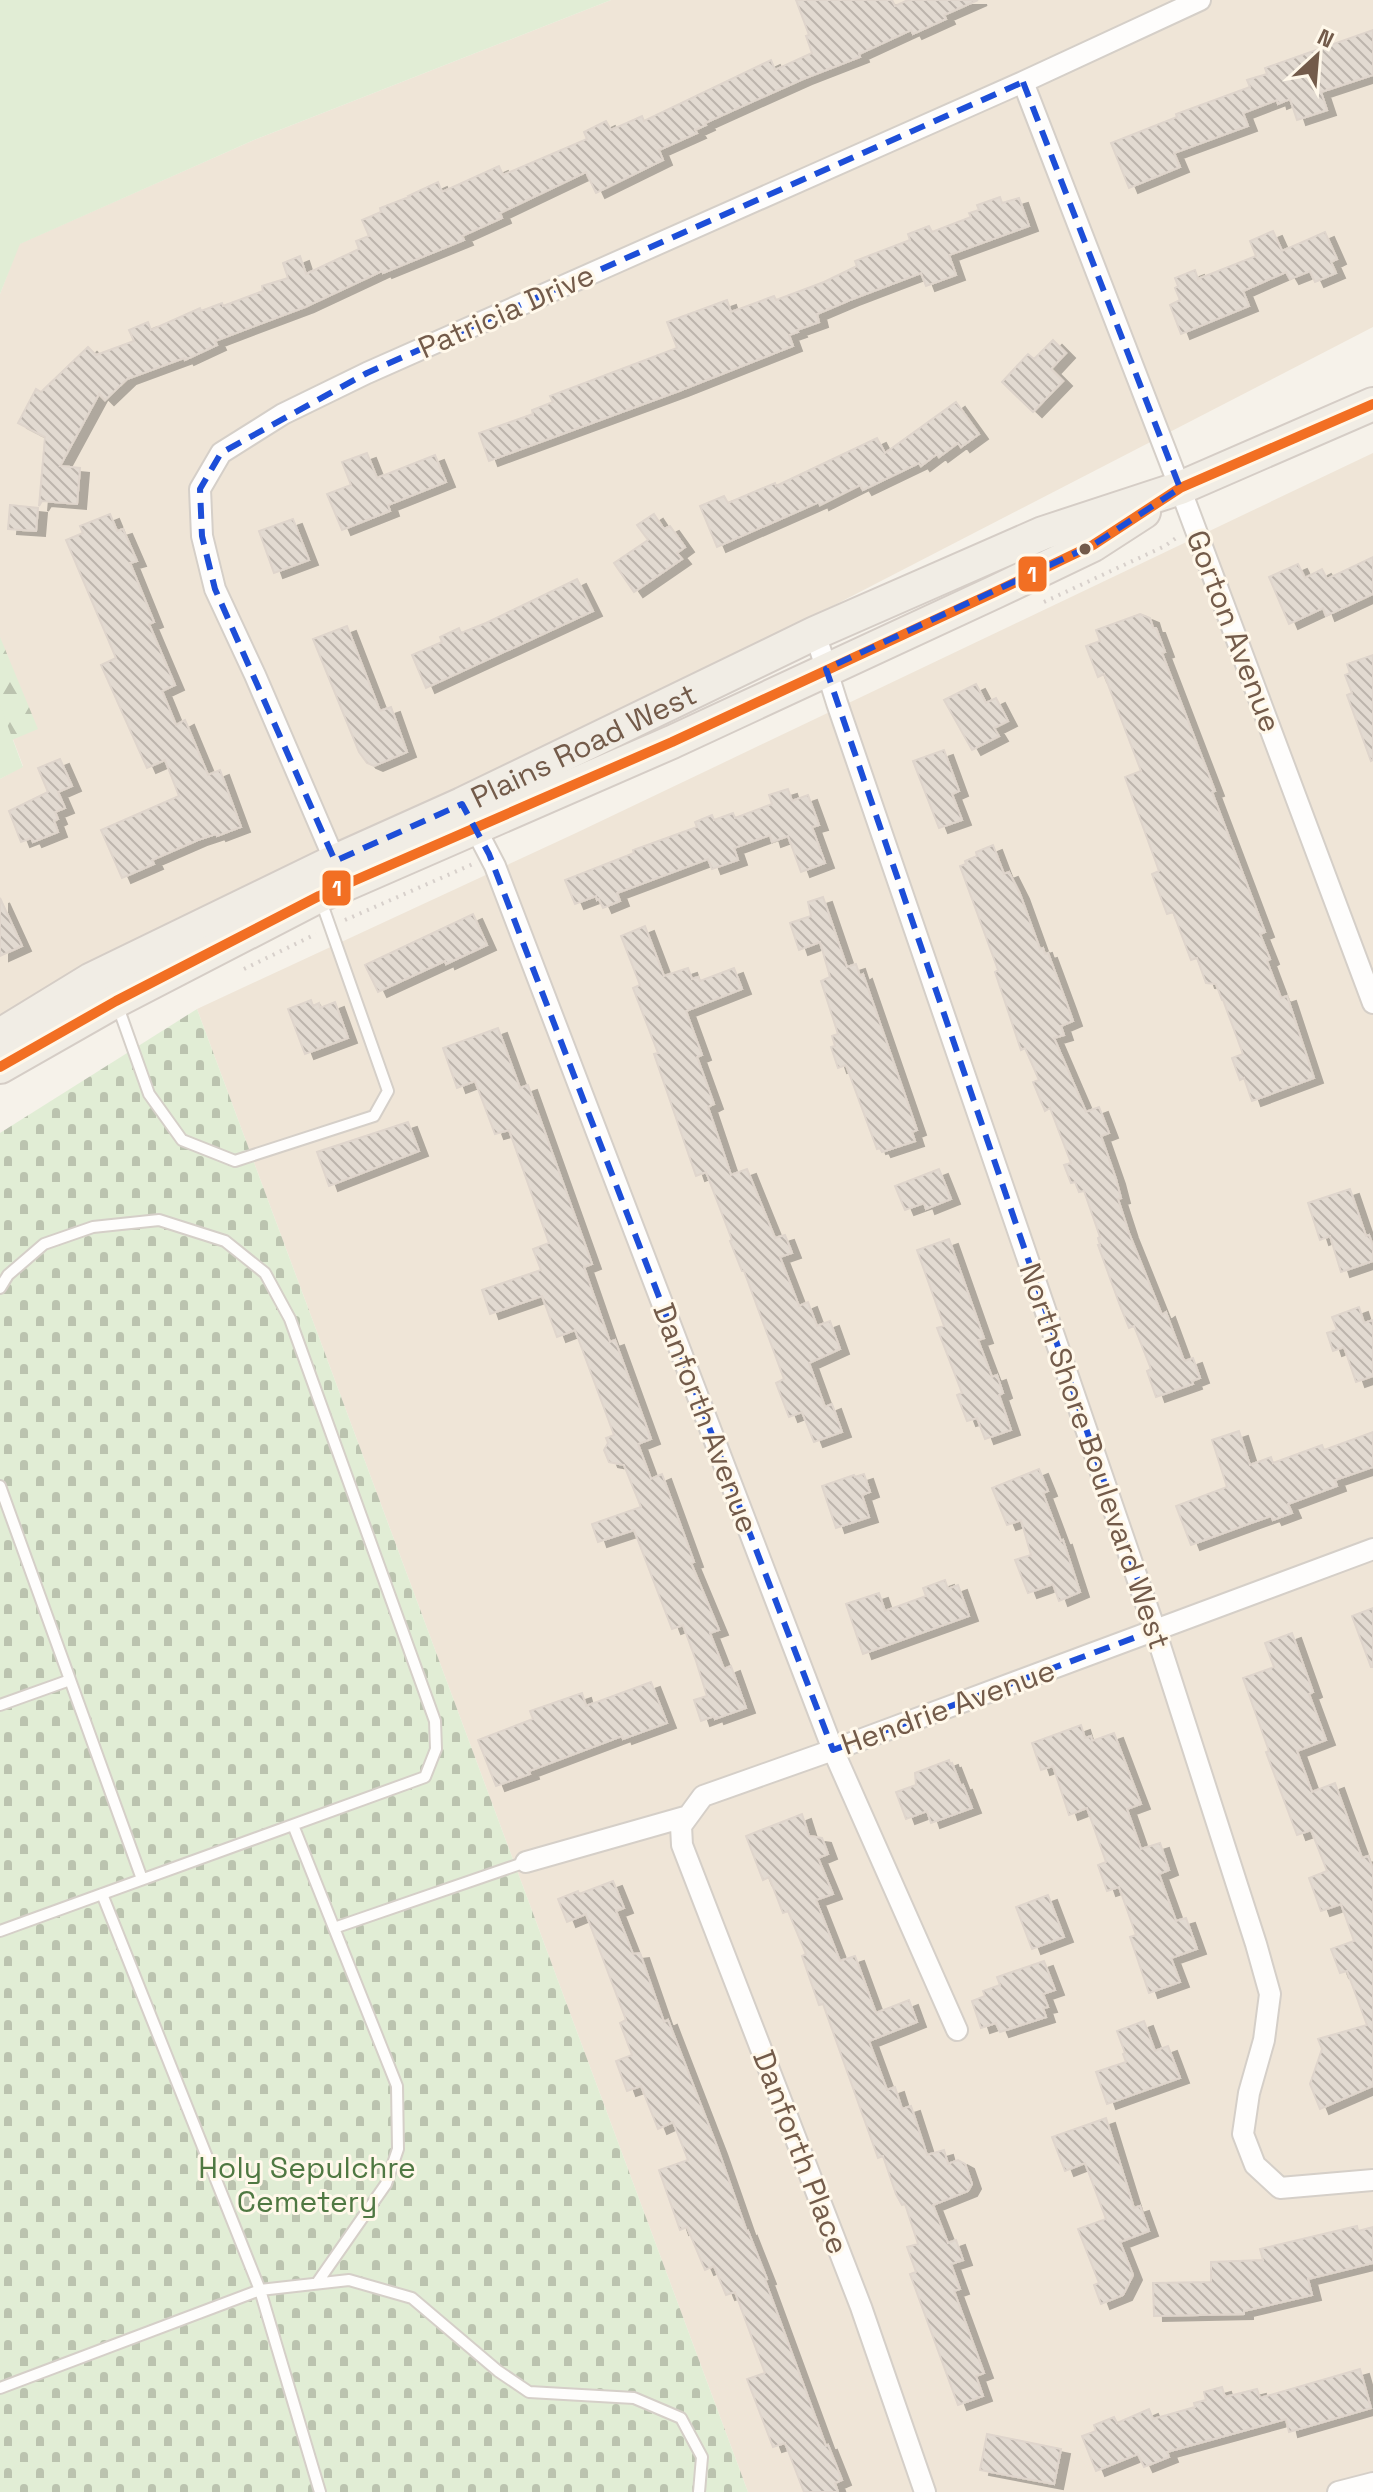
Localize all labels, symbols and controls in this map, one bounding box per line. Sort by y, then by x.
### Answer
north arrow [1277,16,1357,96]
text: N [1313,22,1339,54]
street label: Patricia Drive [412,255,600,367]
street label: Gorton Avenue [1178,525,1290,737]
unlabelled marker [1077,541,1093,557]
line badge: 1 [1017,555,1048,593]
text: 1 [1027,560,1037,588]
street label: Plains Road West [464,674,703,816]
line badge: 1 [321,869,352,907]
text: 1 [332,874,342,902]
street label: North Shore Boulevard West [1010,1258,1180,1654]
street label: Danforth Avenue [644,1298,768,1538]
street label: Hendrie Avenue [836,1650,1060,1764]
street label: Danforth Place [744,2044,858,2260]
park label: Holy Sepulchre Cemetery [198,2148,416,2221]

